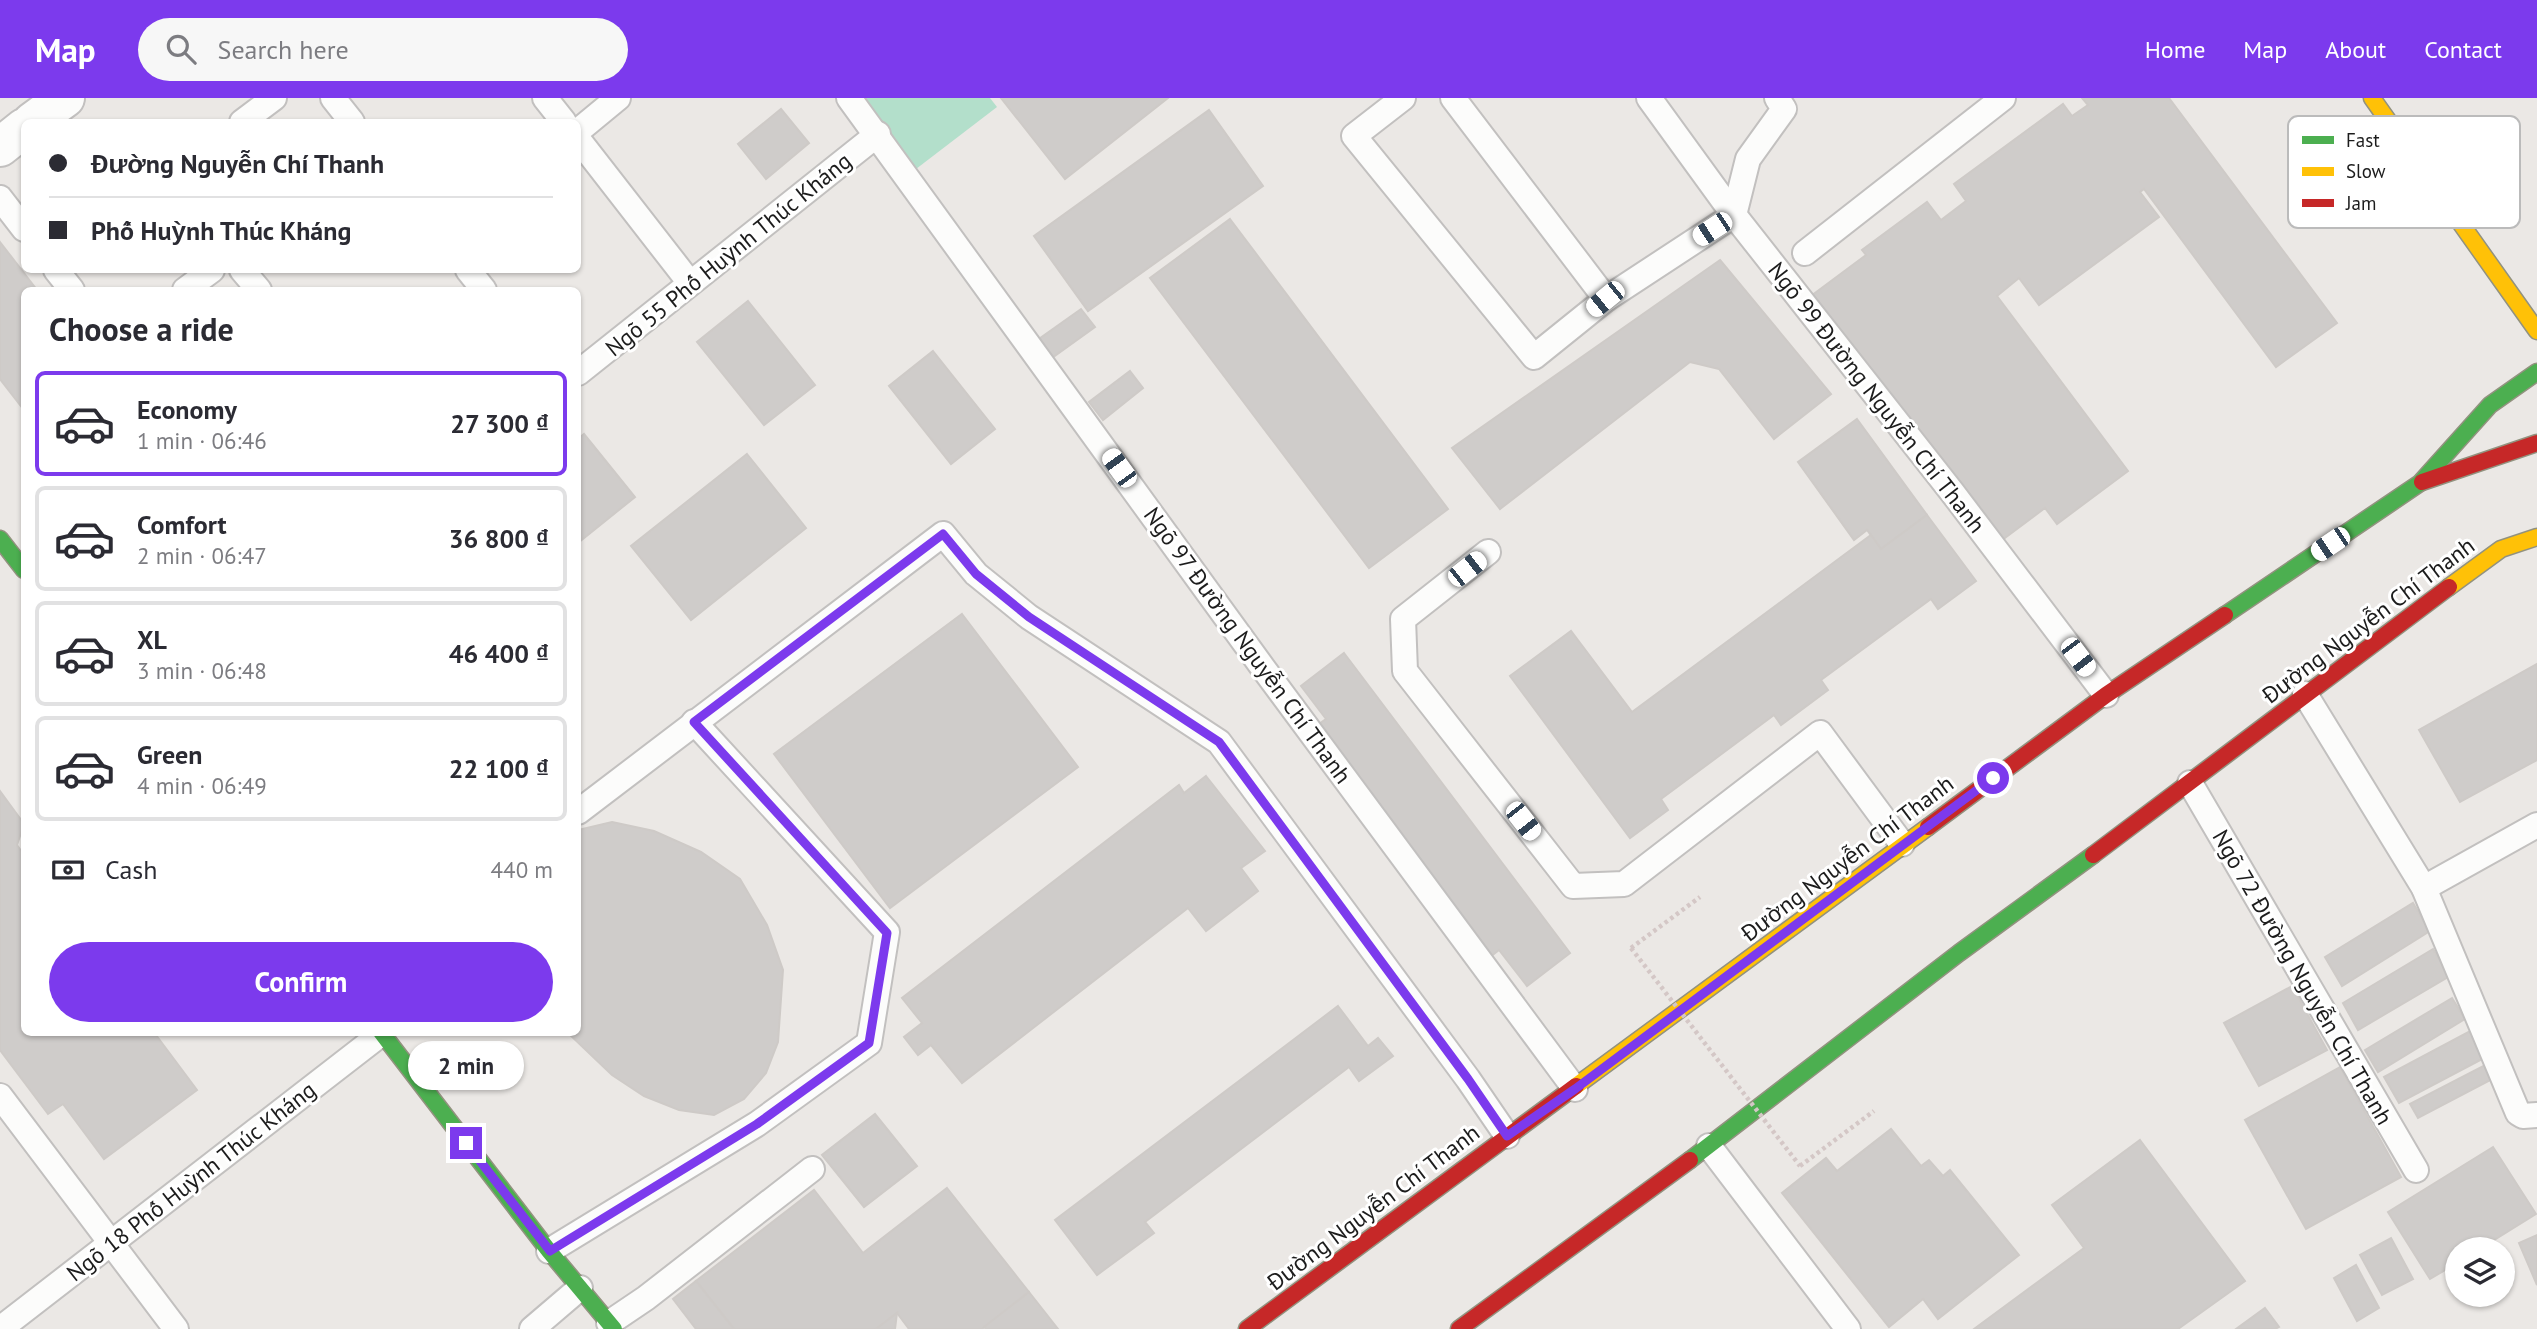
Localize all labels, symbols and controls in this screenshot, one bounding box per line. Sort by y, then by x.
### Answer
search box [138,18,628,81]
text: Map [35,28,96,71]
icon: search [162,30,200,68]
text: Search here [218,33,349,66]
text: Home [2145,34,2205,65]
text: Map [2243,34,2287,65]
text: About [2325,34,2386,65]
text: Contact [2424,34,2502,65]
legend [2288,116,2520,228]
text: Fast [2346,128,2380,152]
street label: Ngõ 55 Phố Huỳnh Thúc Kháng [599,146,857,362]
text: Đường Nguyễn Chí Thanh [91,147,384,180]
text: Slow [2346,159,2386,183]
text: Jam [2345,191,2376,215]
car [1689,209,1736,249]
text: Phố Huỳnh Thúc Kháng [91,214,351,247]
street label: Ngõ 99 Đường Nguyễn Chí Thanh [1762,256,1992,538]
car [1583,278,1628,320]
text: Choose a ride [49,308,234,350]
icon: car [53,392,116,455]
text: Economy [137,393,237,426]
text: 27 300 ₫ [450,407,549,440]
text: 1 min · 06:46 [137,426,267,455]
car [1099,445,1140,491]
street label: Ngõ 97 Đường Nguyễn Chí Thanh [1138,501,1358,789]
icon: car [53,507,116,570]
text: Comfort [137,508,227,541]
text: 36 800 ₫ [449,522,549,555]
car [2307,524,2354,564]
street label: Đường Nguyễn Chí Thanh [2255,531,2480,710]
text: 2 min · 06:47 [137,541,267,570]
car [1444,548,1491,590]
icon: car [53,622,116,685]
text: XL [137,623,167,656]
car [2057,634,2100,680]
text: 46 400 ₫ [449,637,549,670]
text: 3 min · 06:48 [137,656,267,685]
icon: car [53,737,116,800]
text: Green [137,738,202,771]
text: 22 100 ₫ [449,752,549,785]
route start [1977,762,2009,794]
street label: Đường Nguyễn Chí Thanh [1734,769,1959,948]
text: 4 min · 06:49 [137,771,267,800]
car [1502,798,1545,844]
street label: Ngõ 72 Đường Nguyễn Chí Thanh [2206,824,2400,1130]
icon: cash [49,851,87,889]
text: Cash [105,853,157,886]
text: 440 m [491,855,553,884]
button: Confirm [49,942,553,1022]
callout: 2 min [408,1042,524,1090]
text: 2 min [438,1051,494,1080]
street label: Ngõ 18 Phố Huỳnh Thúc Kháng [61,1075,321,1287]
street label: Đường Nguyễn Chí Thanh [1260,1118,1485,1297]
route end [450,1127,482,1159]
map controls [2445,1237,2515,1307]
button: layers [2445,1237,2515,1307]

